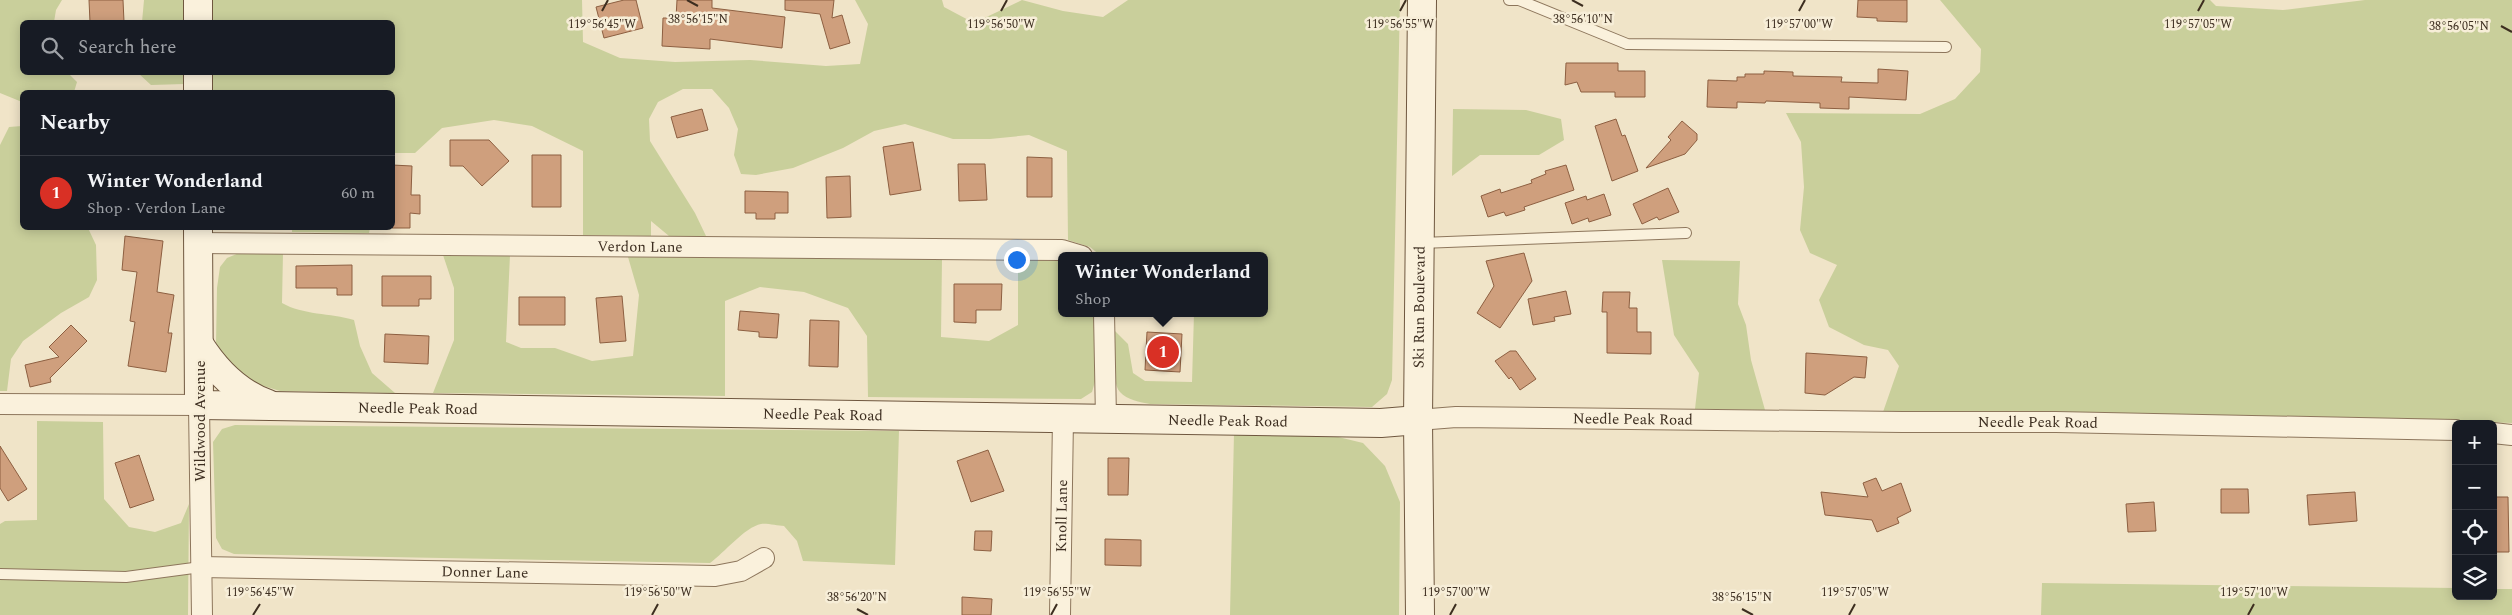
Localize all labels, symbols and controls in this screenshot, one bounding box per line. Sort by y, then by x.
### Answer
text: 38°56'15"N [668,10,728,29]
text: 38°56'10"N [1553,10,1613,29]
text: 119°56'45"W [568,15,636,34]
text: 119°56'50"W [967,15,1035,34]
text: 119°56'55"W [1366,15,1434,34]
text: 119°57'00"W [1765,15,1833,34]
text: 119°57'05"W [2164,15,2232,34]
text: 38°56'05"N [2429,17,2489,36]
search box [20,20,395,75]
text: Search here [78,33,177,62]
icon: search [38,34,66,62]
text: Nearby [40,107,110,139]
text: Winter Wonderland [87,167,263,196]
text: 1 [52,181,60,205]
text: 60 m [341,181,375,205]
text: Shop · Verdon Lane [87,196,226,220]
street label: Verdon Lane [597,235,683,259]
street label: Ski Run Boulevard [1407,246,1432,368]
your location [1004,247,1030,273]
popup [1058,252,1268,317]
text: Winter Wonderland [1075,258,1251,287]
text: Shop [1075,287,1111,311]
pin: 1 [1147,333,1179,371]
street label: Wildwood Avenue [189,360,212,482]
street label: Needle Peak Road [358,396,478,421]
street label: Needle Peak Road [763,403,883,427]
street label: Needle Peak Road [1573,407,1693,432]
street label: Needle Peak Road [1168,409,1288,434]
street label: Needle Peak Road [1978,411,2098,435]
map controls [2452,420,2497,600]
button: + [2452,420,2497,465]
button: − [2452,465,2497,510]
street label: Knoll Lane [1050,479,1074,553]
button: locate [2452,510,2497,555]
button: layers [2452,555,2497,600]
street label: Donner Lane [441,560,529,585]
text: 119°56'45"W [226,583,294,602]
text: 119°56'50"W [624,583,692,602]
text: 119°56'55"W [1023,583,1091,602]
text: 119°57'00"W [1422,583,1490,602]
text: 119°57'05"W [1821,583,1889,602]
text: 119°57'10"W [2220,583,2288,602]
text: 38°56'20"N [827,588,887,607]
text: 38°56'15"N [1712,588,1772,607]

